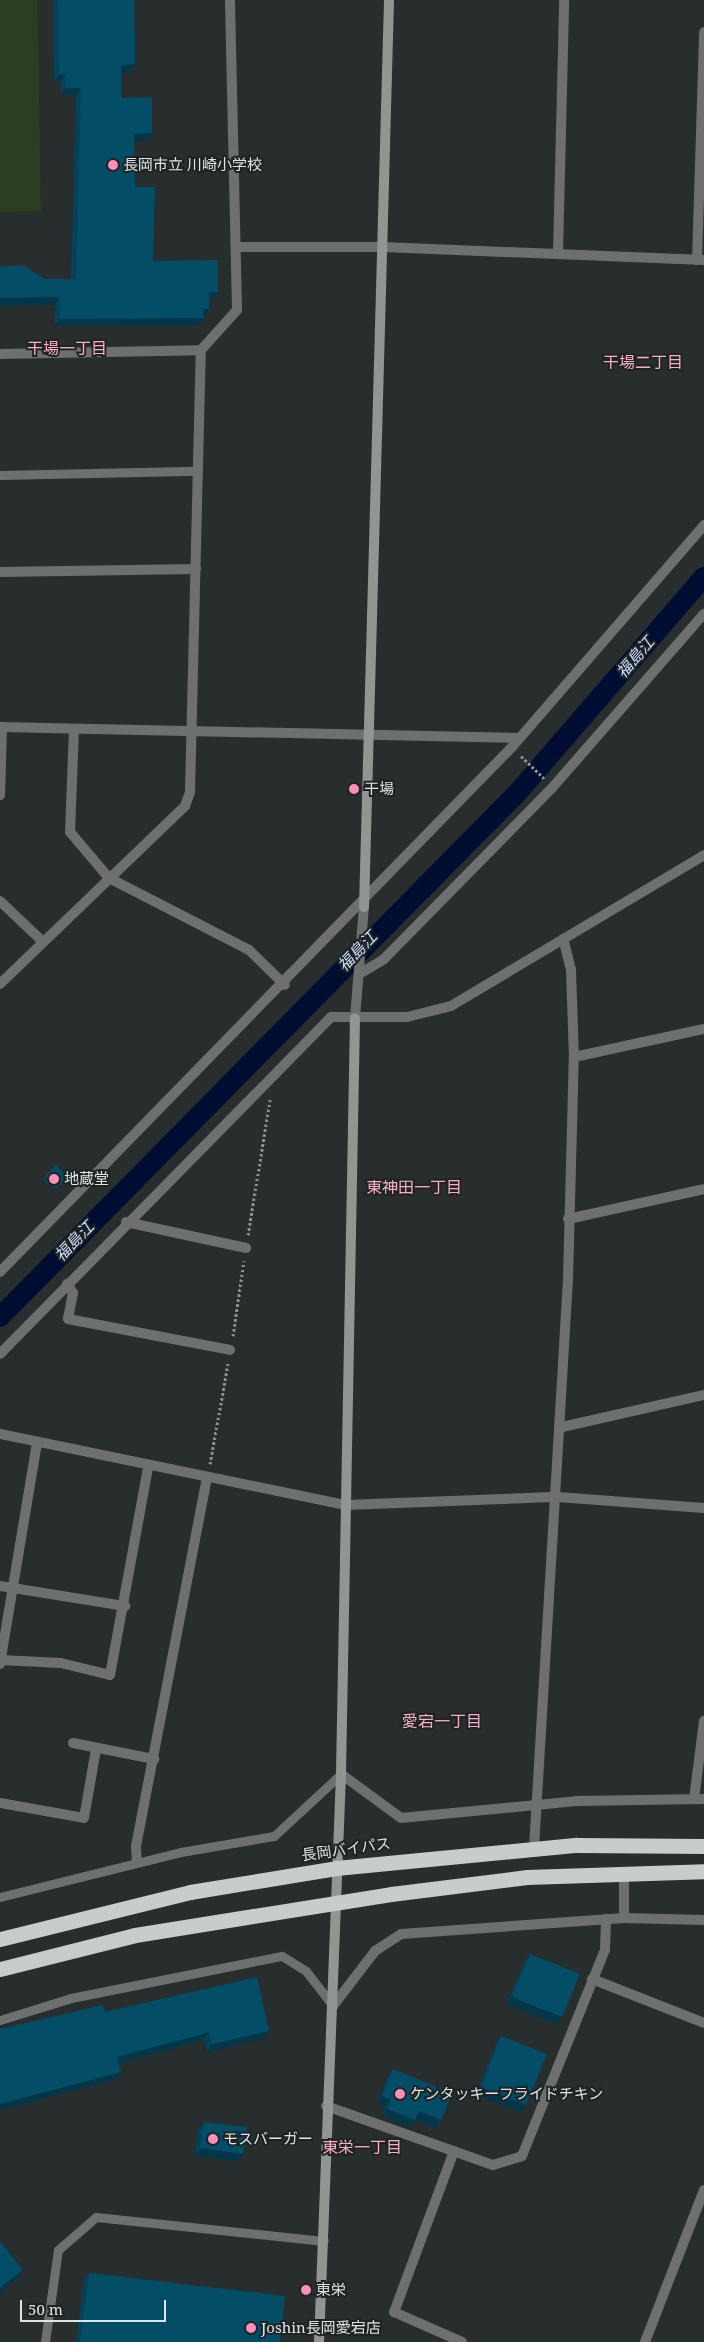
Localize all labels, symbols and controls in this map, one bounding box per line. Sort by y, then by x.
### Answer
place label: 長岡市立 川崎小学校 [123,156,262,174]
marker: 長岡市立 川崎小学校 [107,159,119,171]
district label: 干場一丁目 [27,338,107,358]
district label: 干場二丁目 [603,352,683,372]
water label: 福島江 [612,633,658,681]
place label: 干場 [364,780,394,798]
marker: 干場 [348,783,360,795]
water label: 福島江 [333,927,381,975]
place label: 地蔵堂 [64,1170,109,1188]
marker: 地蔵堂 [48,1173,60,1185]
district label: 東神田一丁目 [366,1177,462,1197]
water label: 福島江 [50,1217,98,1265]
district label: 愛宕一丁目 [402,1711,482,1731]
street label: 長岡バイパス [300,1834,392,1864]
place label: ケンタッキーフライドチキン [410,2085,605,2103]
marker: ケンタッキーフライドチキン [394,2088,406,2100]
place label: モスバーガー [223,2130,313,2148]
marker: モスバーガー [207,2133,219,2145]
district label: 東栄一丁目 [322,2137,402,2157]
place label: 東栄 [316,2281,346,2299]
marker: 東栄 [300,2284,312,2296]
scale bar [22,2290,169,2322]
text: 50 m [28,2299,63,2319]
place label: Joshin長岡愛宕店 [261,2319,381,2337]
marker: Joshin長岡愛宕店 [245,2322,257,2334]

